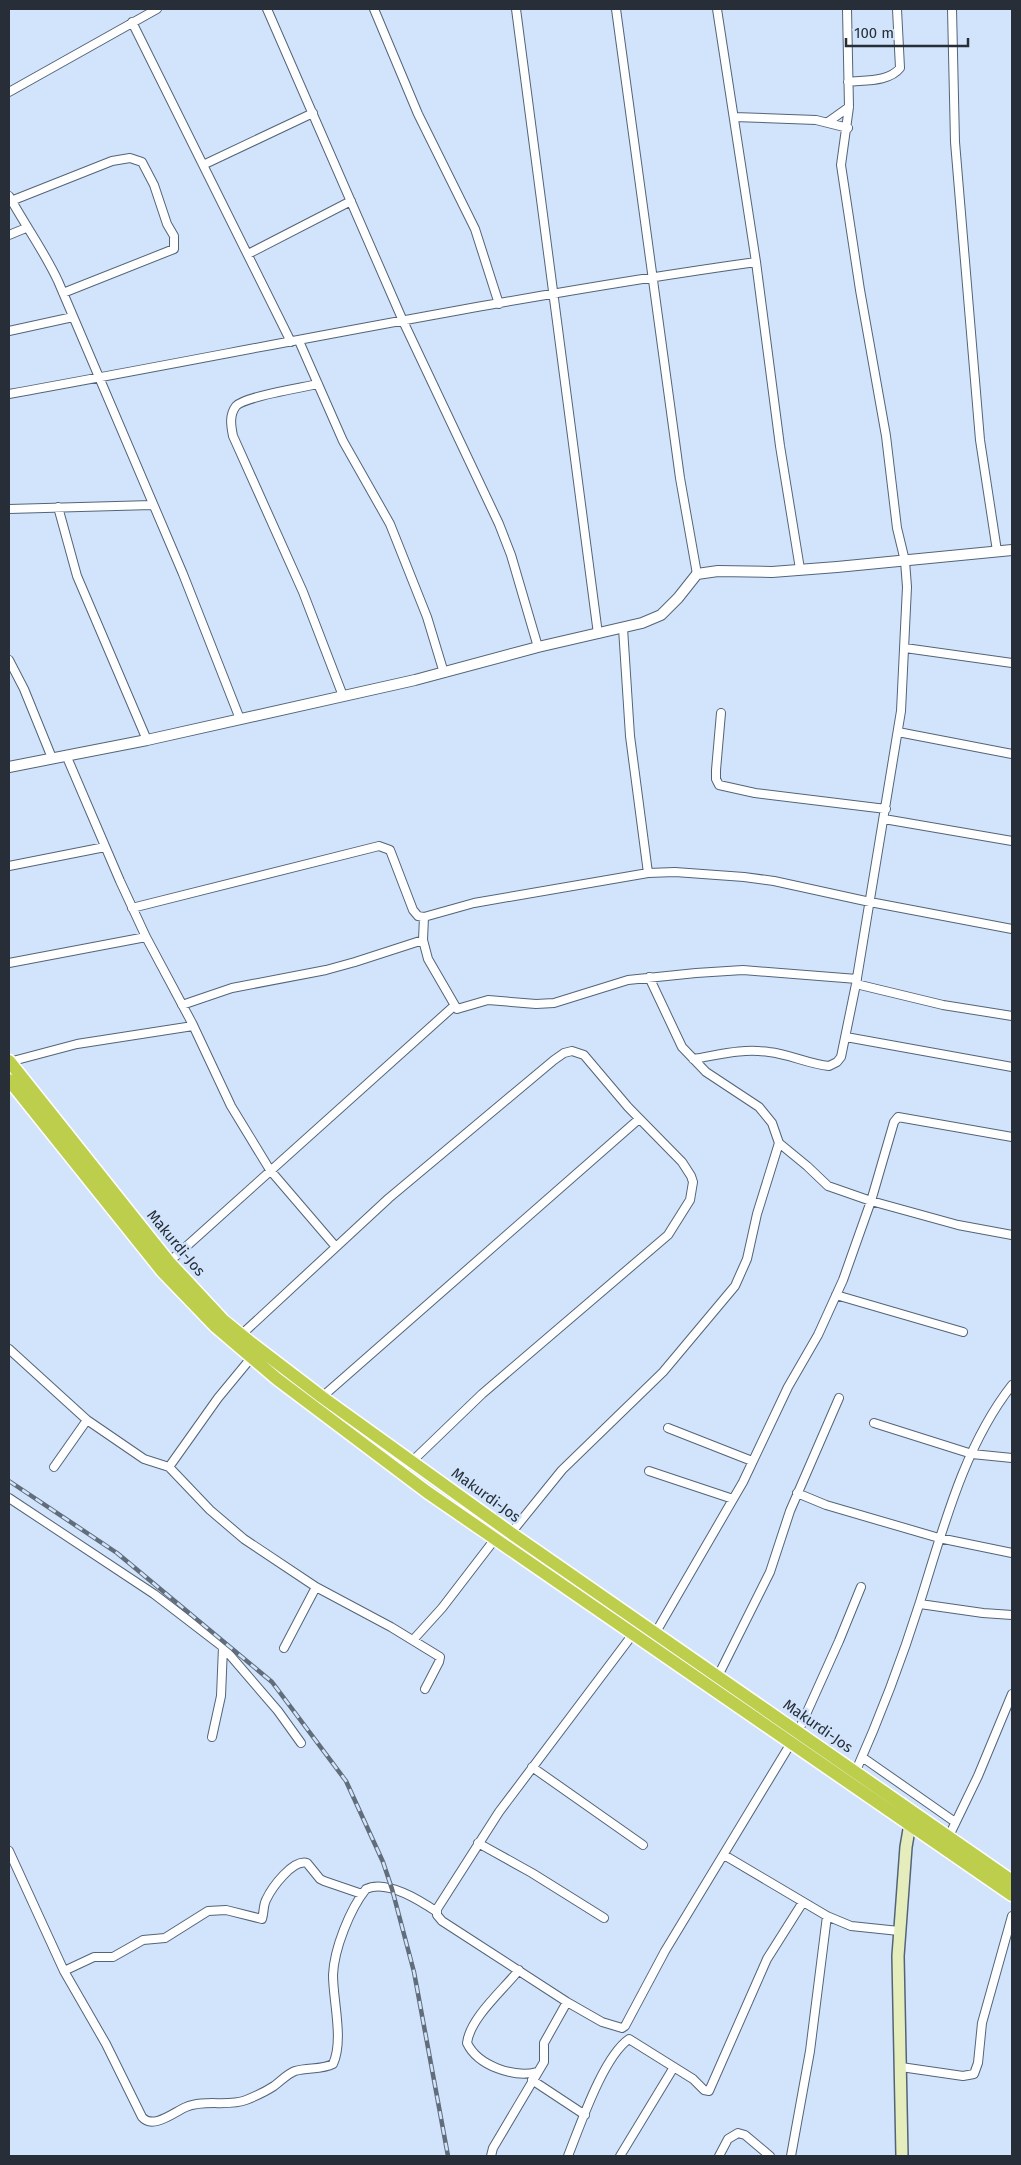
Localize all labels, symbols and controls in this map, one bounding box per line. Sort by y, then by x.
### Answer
scale bar [846,15,968,47]
text: 100 m [854,24,894,42]
street label: Makurdi-Jos [143,1206,209,1280]
street label: Makurdi-Jos [448,1464,524,1526]
street label: Makurdi-Jos [780,1695,856,1757]

